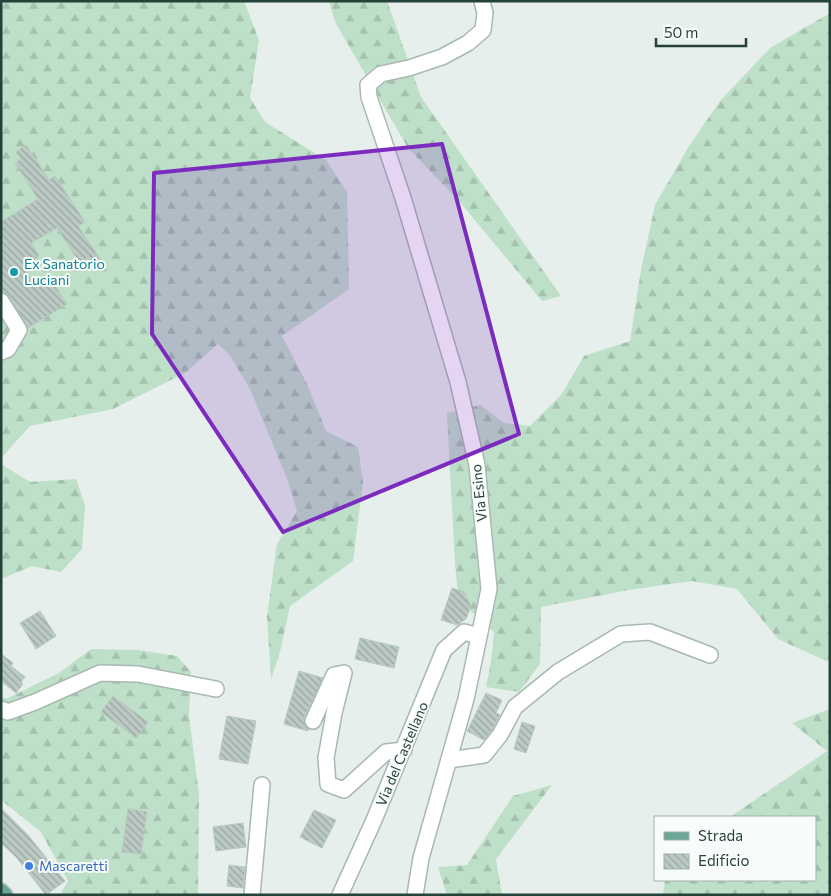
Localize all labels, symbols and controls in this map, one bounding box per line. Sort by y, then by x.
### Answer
scale bar [656,15,746,47]
text: 50 m [664,23,698,41]
place label: Ex Sanatorio Luciani [24,255,105,288]
marker: Ex Sanatorio Luciani [8,266,20,278]
street label: Via Esino [467,463,490,523]
street label: Via del Castellano [372,699,431,809]
legend [654,816,816,881]
text: Strada [698,826,743,844]
text: Edificio [698,851,749,869]
place label: Mascaretti [39,857,108,874]
marker: Mascaretti [23,860,35,872]

